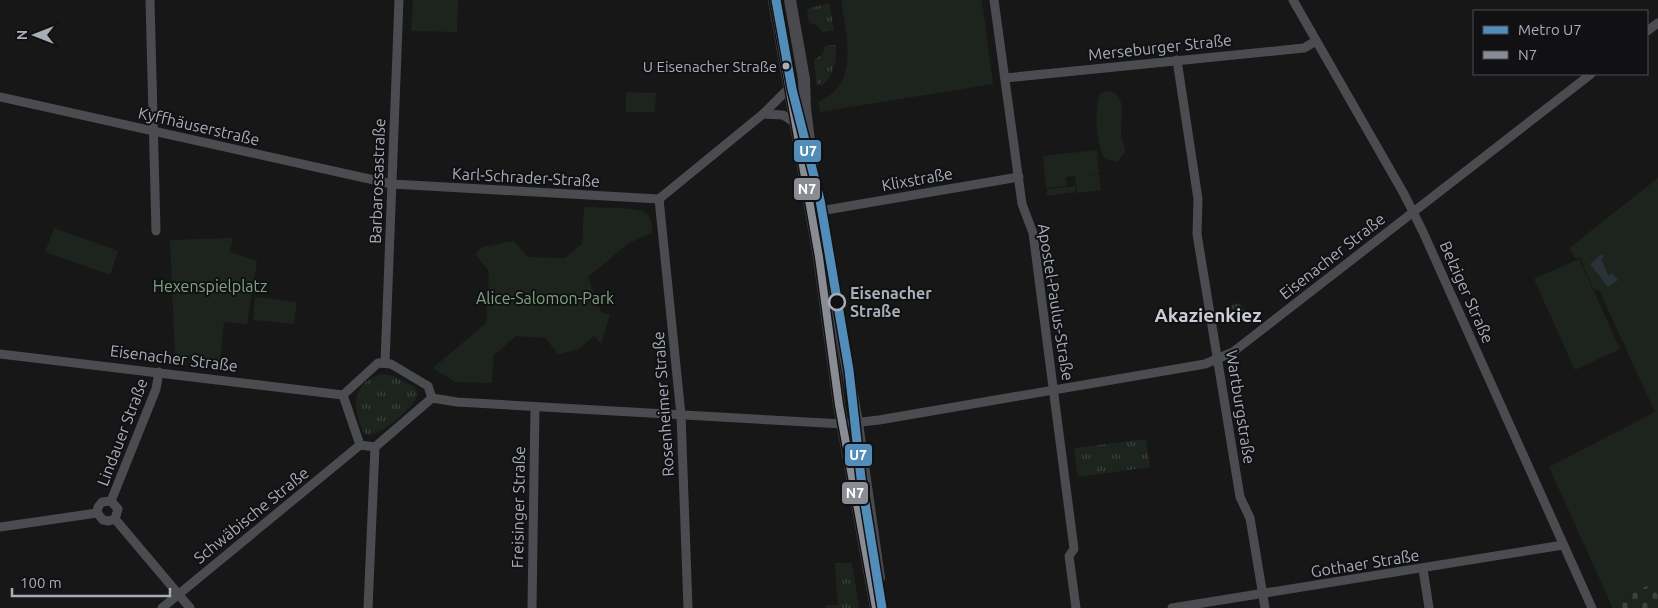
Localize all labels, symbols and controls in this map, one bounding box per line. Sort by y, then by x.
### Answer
north arrow [10,10,60,60]
legend [1473,10,1648,75]
text: Metro U7 [1518,21,1582,38]
text: N [14,30,30,40]
street label: Merseburger Straße [1087,31,1233,63]
text: N7 [1518,46,1537,63]
place label: U Eisenacher Straße [643,58,777,75]
marker: U Eisenacher Straße [781,61,791,71]
street label: Kyffhäuserstraße [137,103,261,149]
street label: Barbarossastraße [366,118,388,244]
line badge: U7 [793,139,822,163]
text: U7 [799,143,817,159]
street label: Karl-Schrader-Straße [452,164,600,190]
street label: Klixstraße [880,164,954,194]
line badge: N7 [793,177,821,201]
text: N7 [798,181,816,197]
street label: Eisenacher Straße [1276,209,1388,303]
street label: Apostel-Paulus-Straße [1035,222,1077,382]
street label: Belziger Straße [1436,238,1498,346]
park label: Hexenspielplatz [153,277,267,295]
place label: Eisenacher Straße [850,284,932,320]
park label: Alice-Salomon-Park [476,289,614,307]
marker: Eisenacher Straße [828,293,846,311]
district label: Akazienkiez [1154,304,1262,326]
street label: Rosenheimer Straße [649,331,677,477]
street label: Eisenacher Straße [109,341,239,375]
street label: Wartburgstraße [1223,349,1259,465]
street label: Lindauer Straße [93,376,151,488]
line badge: U7 [844,443,873,467]
street label: Freisinger Straße [508,446,528,568]
text: U7 [849,447,867,463]
street label: Schwäbische Straße [190,463,312,567]
line badge: N7 [841,481,869,505]
text: N7 [846,485,864,501]
street label: Gothaer Straße [1309,546,1421,580]
scale bar [12,566,170,598]
text: 100 m [20,574,62,591]

